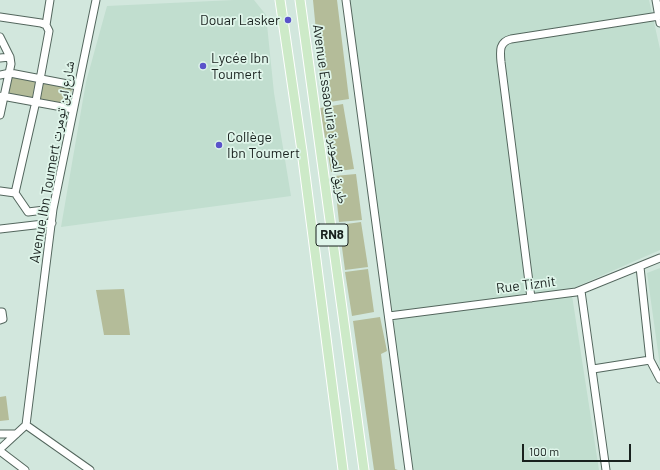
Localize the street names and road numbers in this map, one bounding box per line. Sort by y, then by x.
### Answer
street label: Avenue Essaouira طريق الصويرة [309,23,351,205]
street label: Avenue Ibn Toumert شارع ابن تومرت [26,60,78,264]
road number: RN8 [316,224,348,246]
street label: Rue Tiznit [495,273,557,297]

